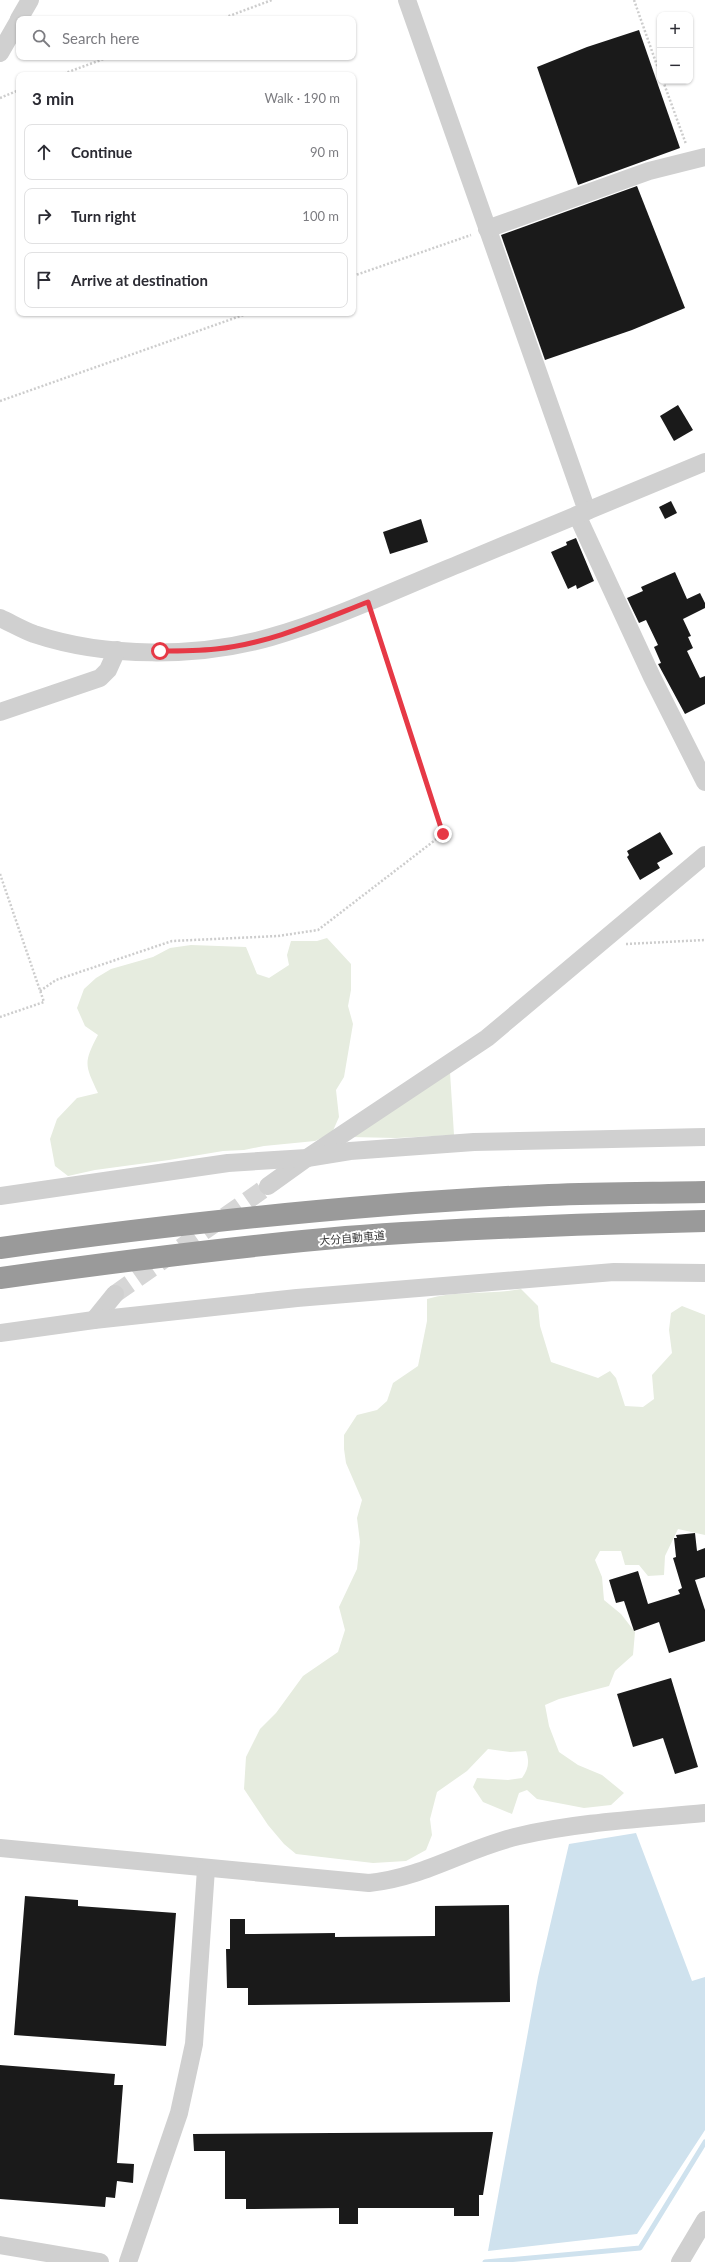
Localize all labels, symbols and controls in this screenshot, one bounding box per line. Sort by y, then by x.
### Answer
map controls [657,12,693,84]
button: + [657,12,693,48]
search box [16,16,356,60]
icon: search [30,27,52,49]
text: Search here [62,29,139,47]
button: − [657,48,693,84]
text: 3 min [32,88,74,109]
text: Walk · 190 m [264,90,340,106]
icon: ahead [33,141,55,163]
text: Continue [71,143,132,161]
text: 90 m [310,144,339,160]
icon: right [33,205,55,227]
text: Turn right [71,207,136,225]
text: 100 m [302,208,339,224]
icon: arrive [33,269,55,291]
text: Arrive at destination [71,271,208,289]
route start [151,642,169,660]
route end [434,825,452,843]
street label: 大分自動車道 [319,1228,385,1247]

